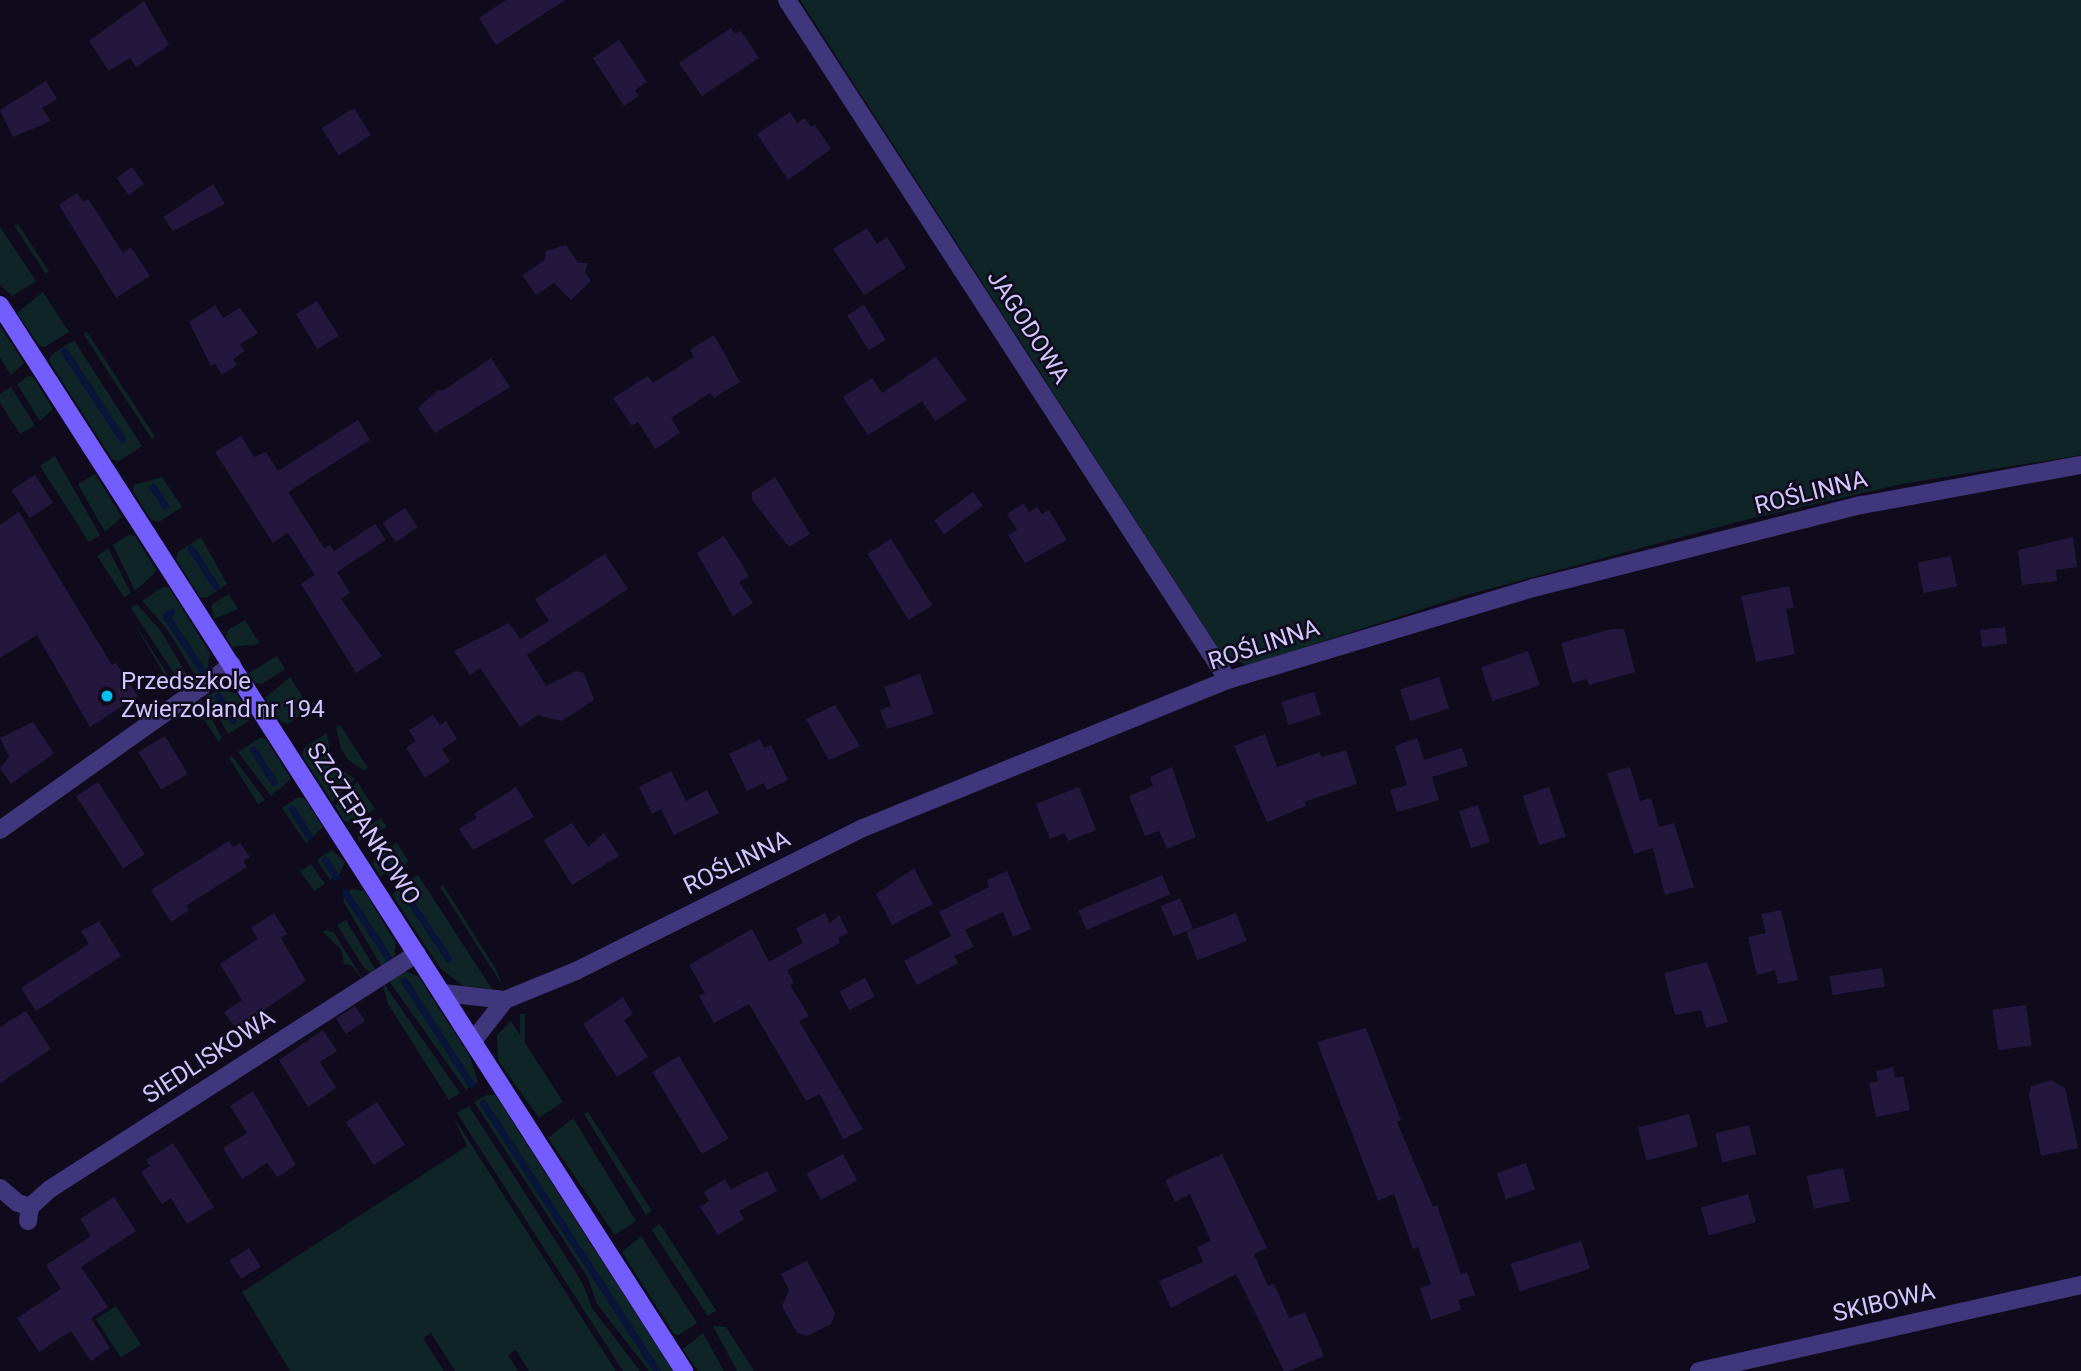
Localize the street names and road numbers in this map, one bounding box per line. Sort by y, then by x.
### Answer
street label: JAGODOWA [981,265,1075,389]
street label: ROŚLINNA [1752,465,1870,521]
street label: ROŚLINNA [1205,614,1323,676]
street label: SZCZEPANKOWO [300,738,426,910]
street label: ROŚLINNA [679,825,795,901]
street label: SIEDLISKOWA [138,1004,280,1110]
street label: SKIBOWA [1830,1277,1938,1329]

